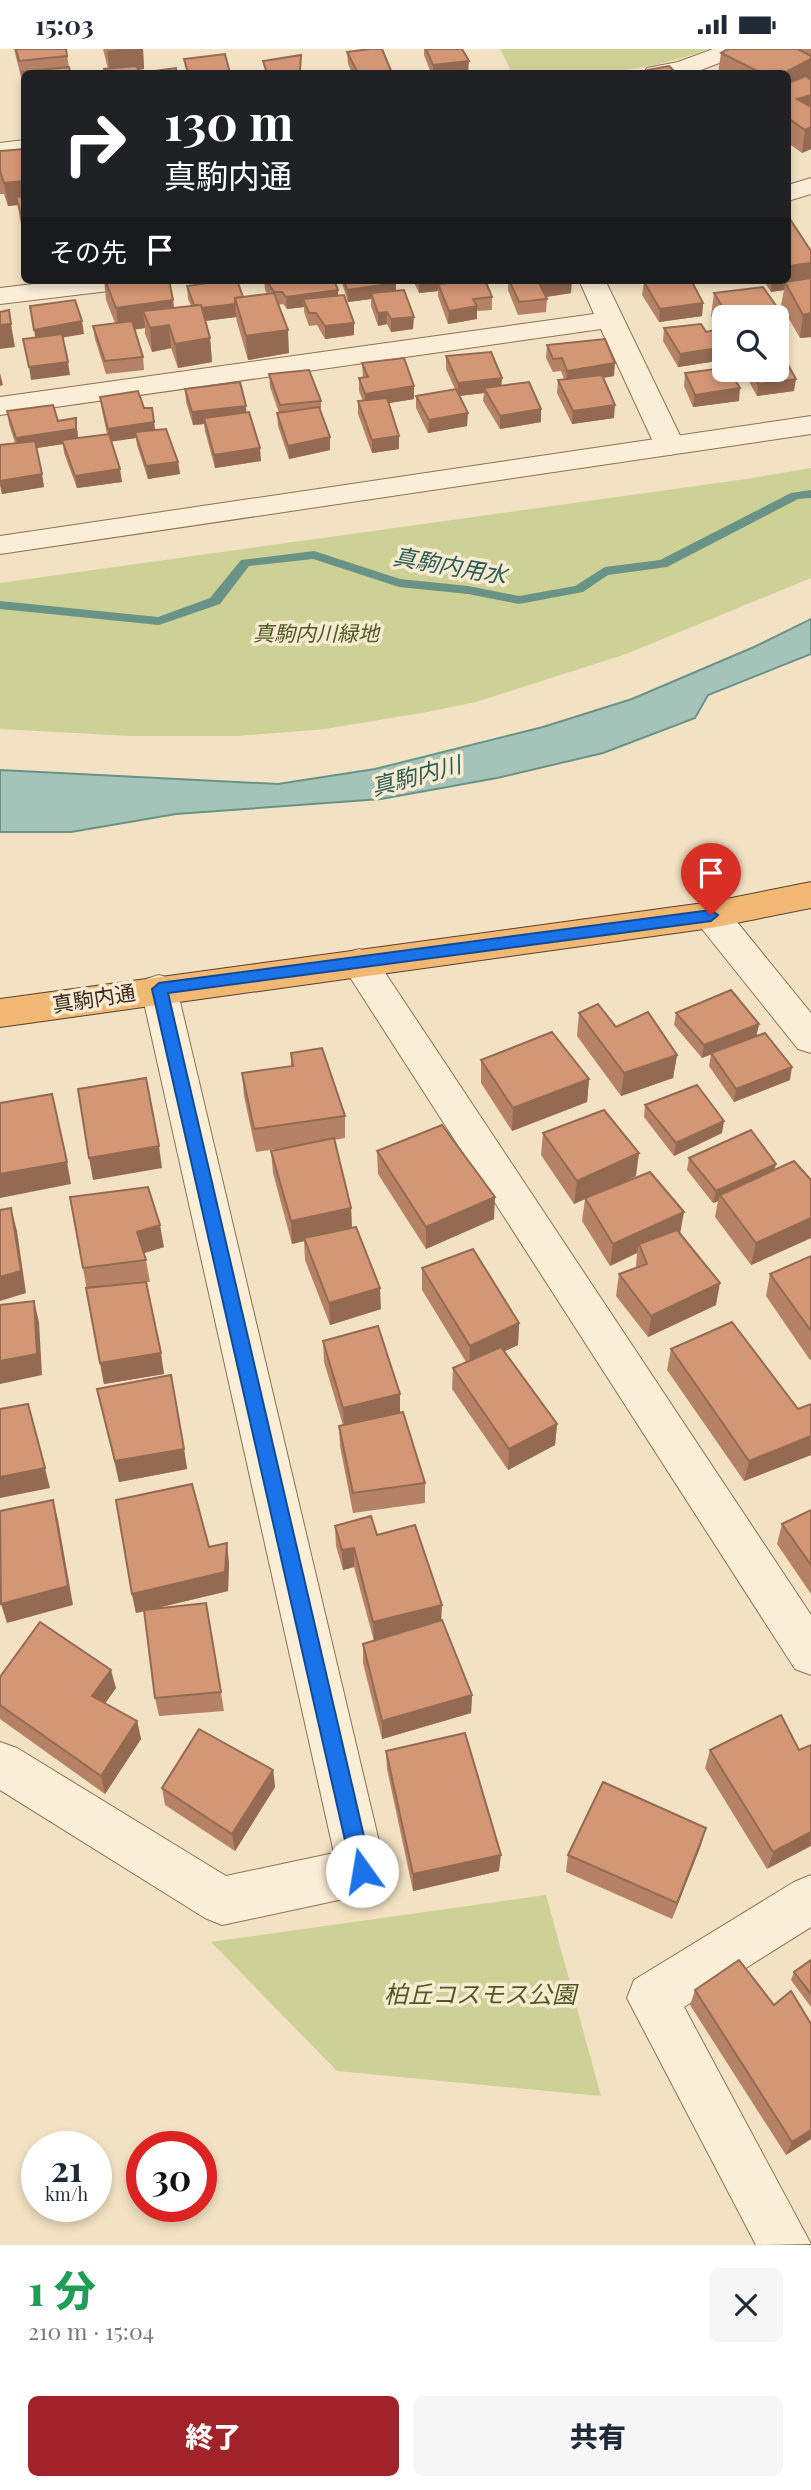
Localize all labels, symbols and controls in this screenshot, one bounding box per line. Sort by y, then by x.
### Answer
text: 15:03 [35,7,94,42]
text: 130 m [164,88,294,153]
icon: right [49,98,140,189]
text: 真駒内通 [164,153,292,196]
icon: arrive [141,231,179,269]
text: その先 [49,234,127,269]
map controls [712,305,789,382]
button: search [712,305,789,382]
water label: 真駒内用水 [391,539,513,590]
park label: 真駒内川緑地 [253,618,381,646]
water label: 真駒内川 [367,747,467,801]
pin [681,843,741,915]
icon: arrive [692,854,730,892]
street label: 真駒内通 [50,977,137,1017]
position arrow [325,1834,399,1908]
park label: 柏丘コスモス公園 [384,1977,579,2009]
speed limit sign: 30 [126,2131,217,2222]
text: 21 [51,2144,82,2191]
text: km/h [45,2182,88,2206]
text: 1 分 [28,2261,96,2317]
button: close [709,2268,783,2342]
text: 210 m · 15:04 [28,2315,154,2346]
button: 終了 [28,2396,399,2476]
button: 共有 [413,2396,783,2476]

